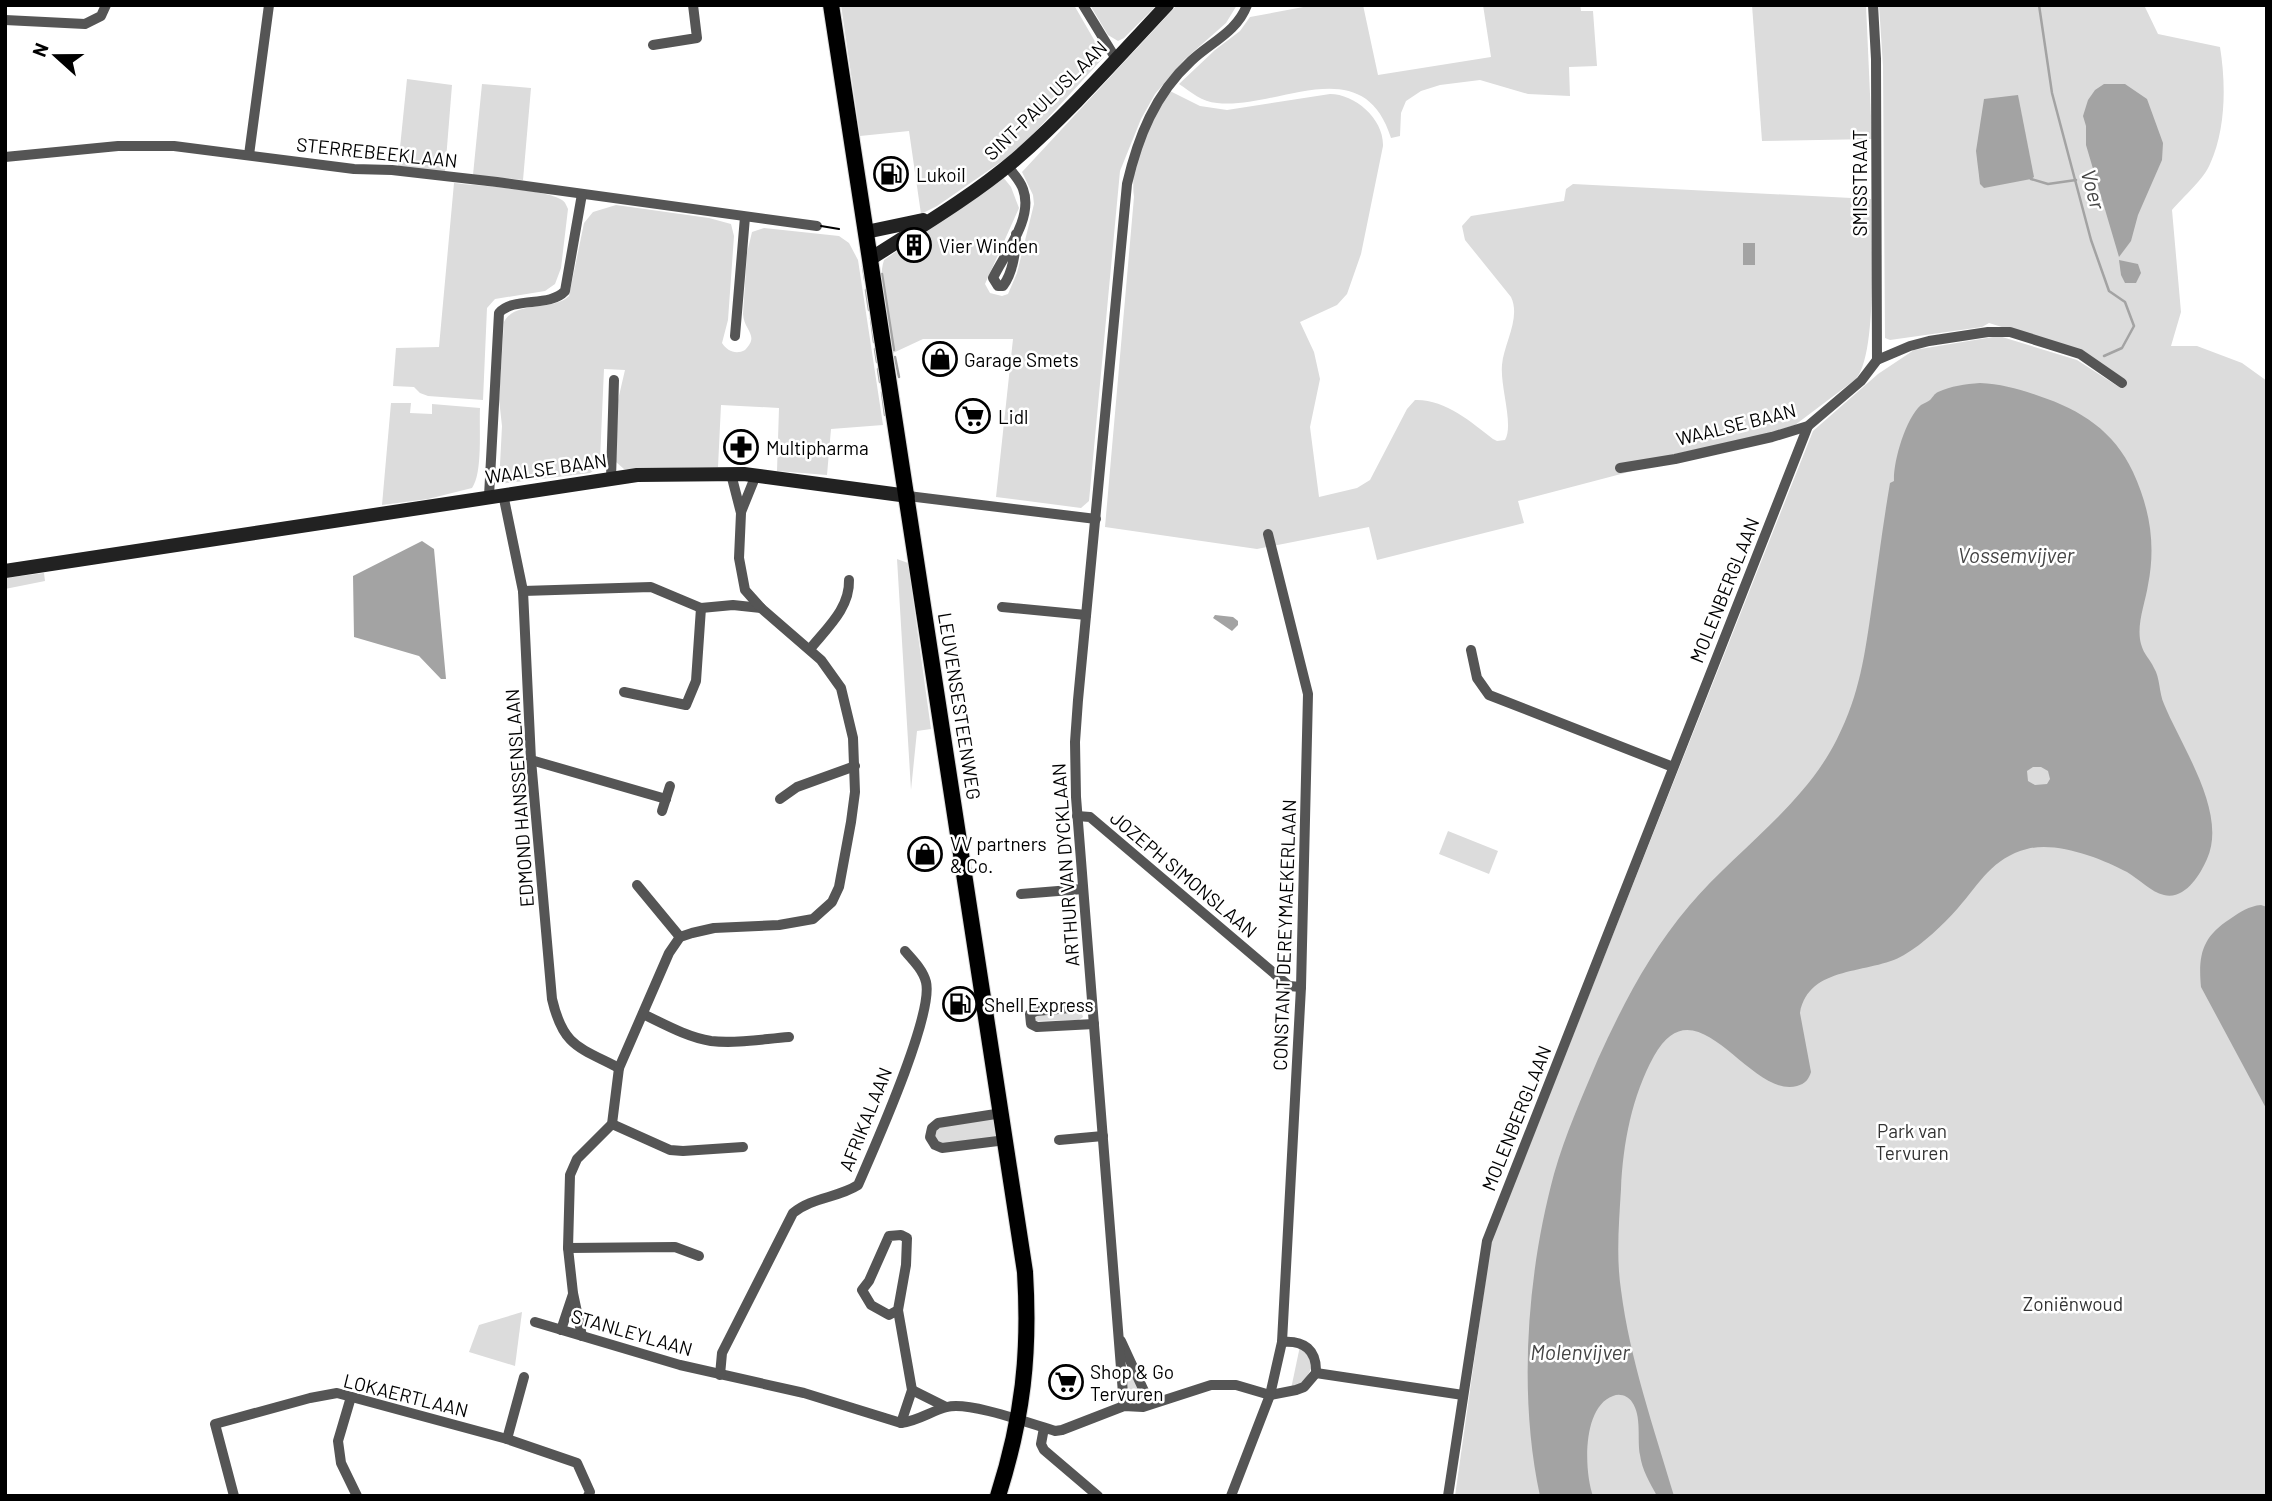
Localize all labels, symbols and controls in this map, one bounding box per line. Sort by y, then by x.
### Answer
north arrow [21,21,91,91]
street label: SINT-PAULUSLAAN [979,35,1111,165]
text: N [27,40,53,60]
street label: SMISSTRAAT [1848,129,1871,237]
street label: STERREBEEKLAAN [295,132,459,172]
fuel station icon: Lukoil [872,155,910,193]
place label: Lukoil [916,163,966,186]
water label: Voer [2077,166,2111,212]
building icon: Vier Winden [895,226,933,264]
place label: Vier Winden [939,234,1038,257]
shop icon: Garage Smets [921,340,959,378]
place label: Garage Smets [964,348,1079,371]
supermarket icon: Lidl [954,397,992,435]
street label: WAALSE BAAN [1674,398,1798,450]
place label: Lidl [998,405,1028,428]
pharmacy icon: Multipharma [722,428,760,466]
place label: Multipharma [766,436,869,459]
street label: WAALSE BAAN [484,448,608,488]
street label: MOLENBERGLAAN [1684,514,1764,666]
water label: Vossemvijver [1958,542,2075,567]
street label: LEUVENSESTEENWEG [934,611,986,801]
street label: EDMOND HANSSENSLAAN [500,688,538,908]
street label: ARTHUR VAN DYCKLAAN [1046,762,1084,968]
street label: CONSTANT DEREYMAEKERLAAN [1268,799,1300,1071]
street label: JOZEPH SIMONSLAAN [1106,806,1262,942]
place label: VV partners & Co. [950,832,1047,877]
shop icon: VV partners & Co. [906,835,944,873]
fuel station icon: Shell Express [941,985,979,1023]
place label: Shell Express [984,993,1094,1016]
street label: MOLENBERGLAAN [1476,1042,1556,1194]
street label: AFRIKALAAN [834,1064,896,1174]
park label: Park van Tervuren [1875,1119,1949,1164]
park label: Zoniënwoud [2023,1292,2123,1315]
street label: STANLEYLAAN [569,1304,695,1360]
water label: Molenvijver [1530,1339,1630,1364]
place label: Shop & Go Tervuren [1090,1360,1174,1405]
supermarket icon: Shop & Go Tervuren [1047,1363,1085,1401]
street label: LOKAERTLAAN [341,1368,471,1422]

